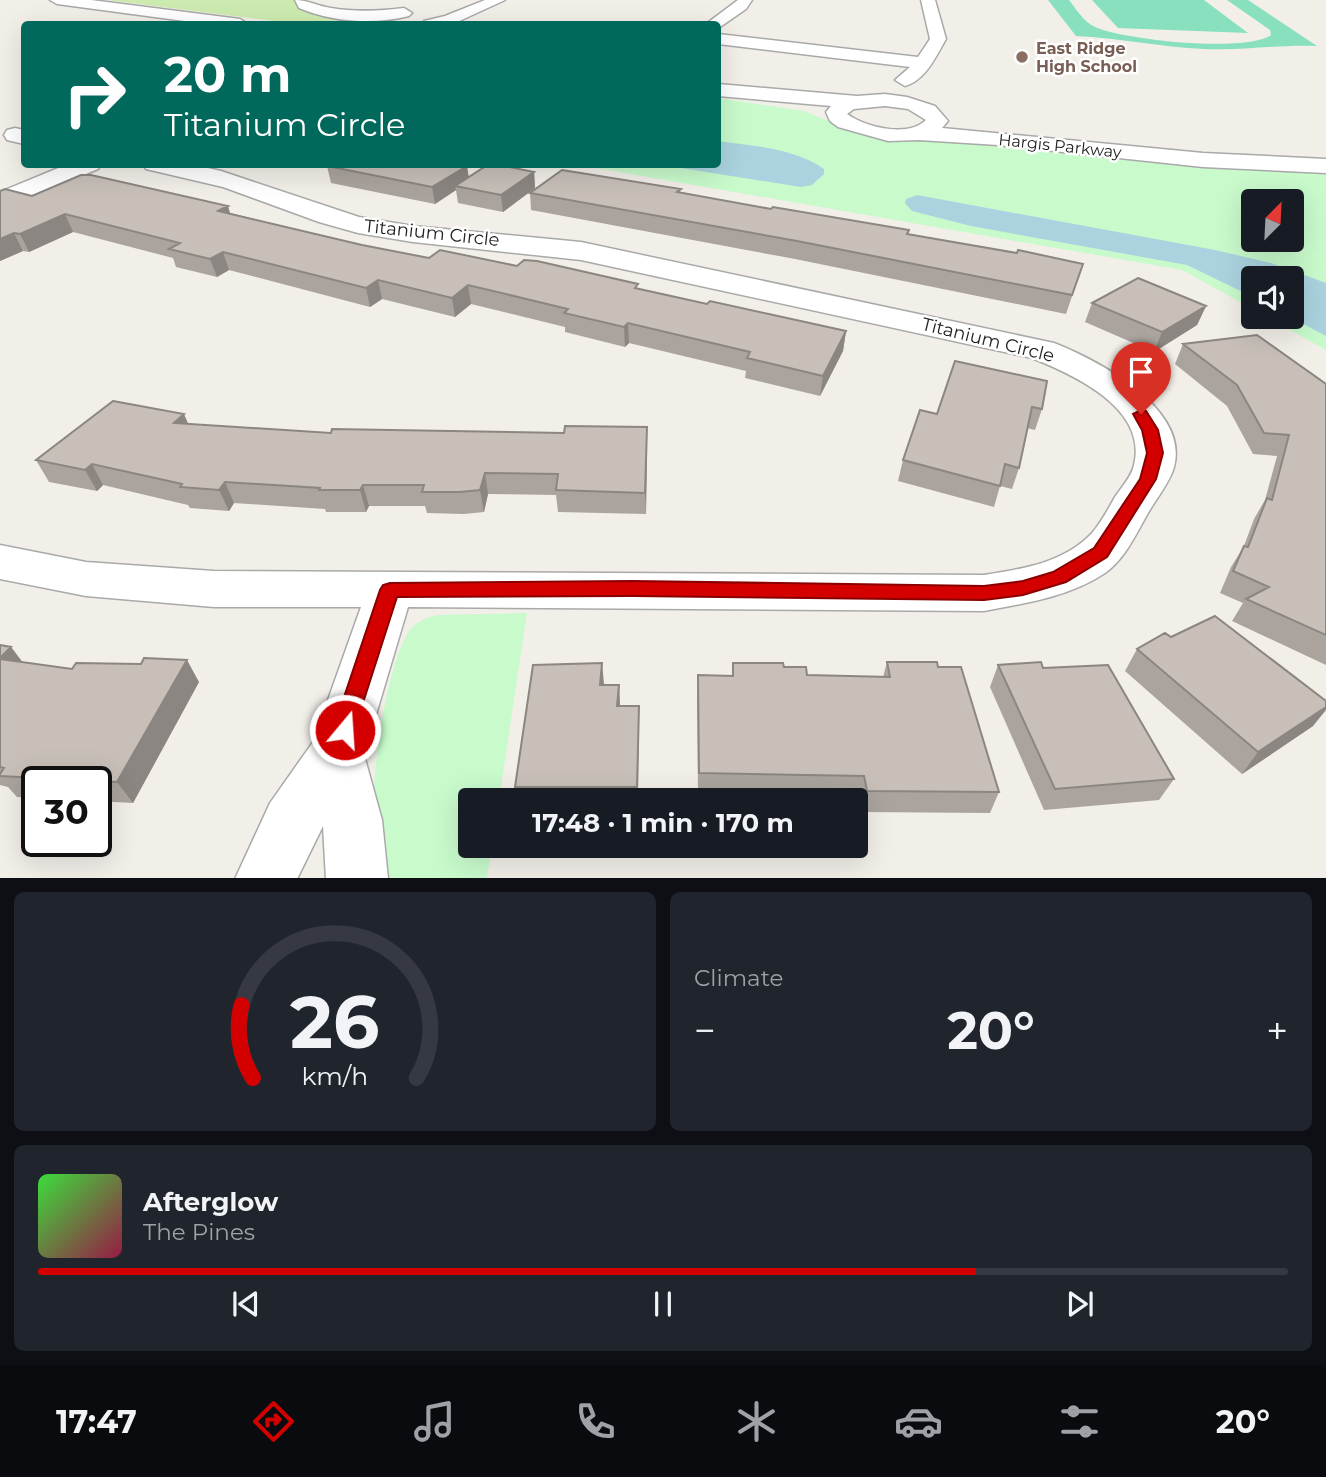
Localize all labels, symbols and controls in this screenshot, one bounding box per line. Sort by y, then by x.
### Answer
place label: East Ridge High School [1036,39,1137,76]
text: 20 m [164,45,291,104]
icon: right [49,49,140,140]
marker: East Ridge High School [1014,49,1030,65]
text: Titanium Circle [164,105,405,144]
street label: Hargis Parkway [998,130,1123,162]
north arrow [1241,189,1304,252]
map controls [1241,189,1304,329]
street label: Titanium Circle [363,215,501,251]
button: sound [1241,266,1304,329]
street label: Titanium Circle [919,313,1057,367]
pin [1111,342,1171,414]
icon: arrive [1122,353,1160,391]
position arrow [308,693,382,767]
speed limit sign: 30 [21,766,112,857]
text: 17:48 · 1 min · 170 m [532,807,794,839]
text: Climate [694,964,783,992]
text: 26 [290,978,380,1066]
text: 20° [947,999,1035,1062]
text: − [694,1007,716,1054]
text: + [1266,1007,1288,1054]
text: km/h [302,1060,368,1090]
text: Afterglow [143,1186,278,1218]
text: The Pines [143,1218,255,1246]
icon: previous [227,1285,265,1323]
icon: pause [644,1285,682,1323]
icon: next [1061,1285,1099,1323]
icon: directions [249,1397,298,1446]
icon: music [410,1397,459,1446]
icon: phone [571,1397,620,1446]
icon: climate [732,1397,781,1446]
icon: car [894,1397,943,1446]
icon: filters [1055,1397,1104,1446]
text: 17:47 [56,1402,137,1441]
text: 20° [1216,1402,1270,1441]

